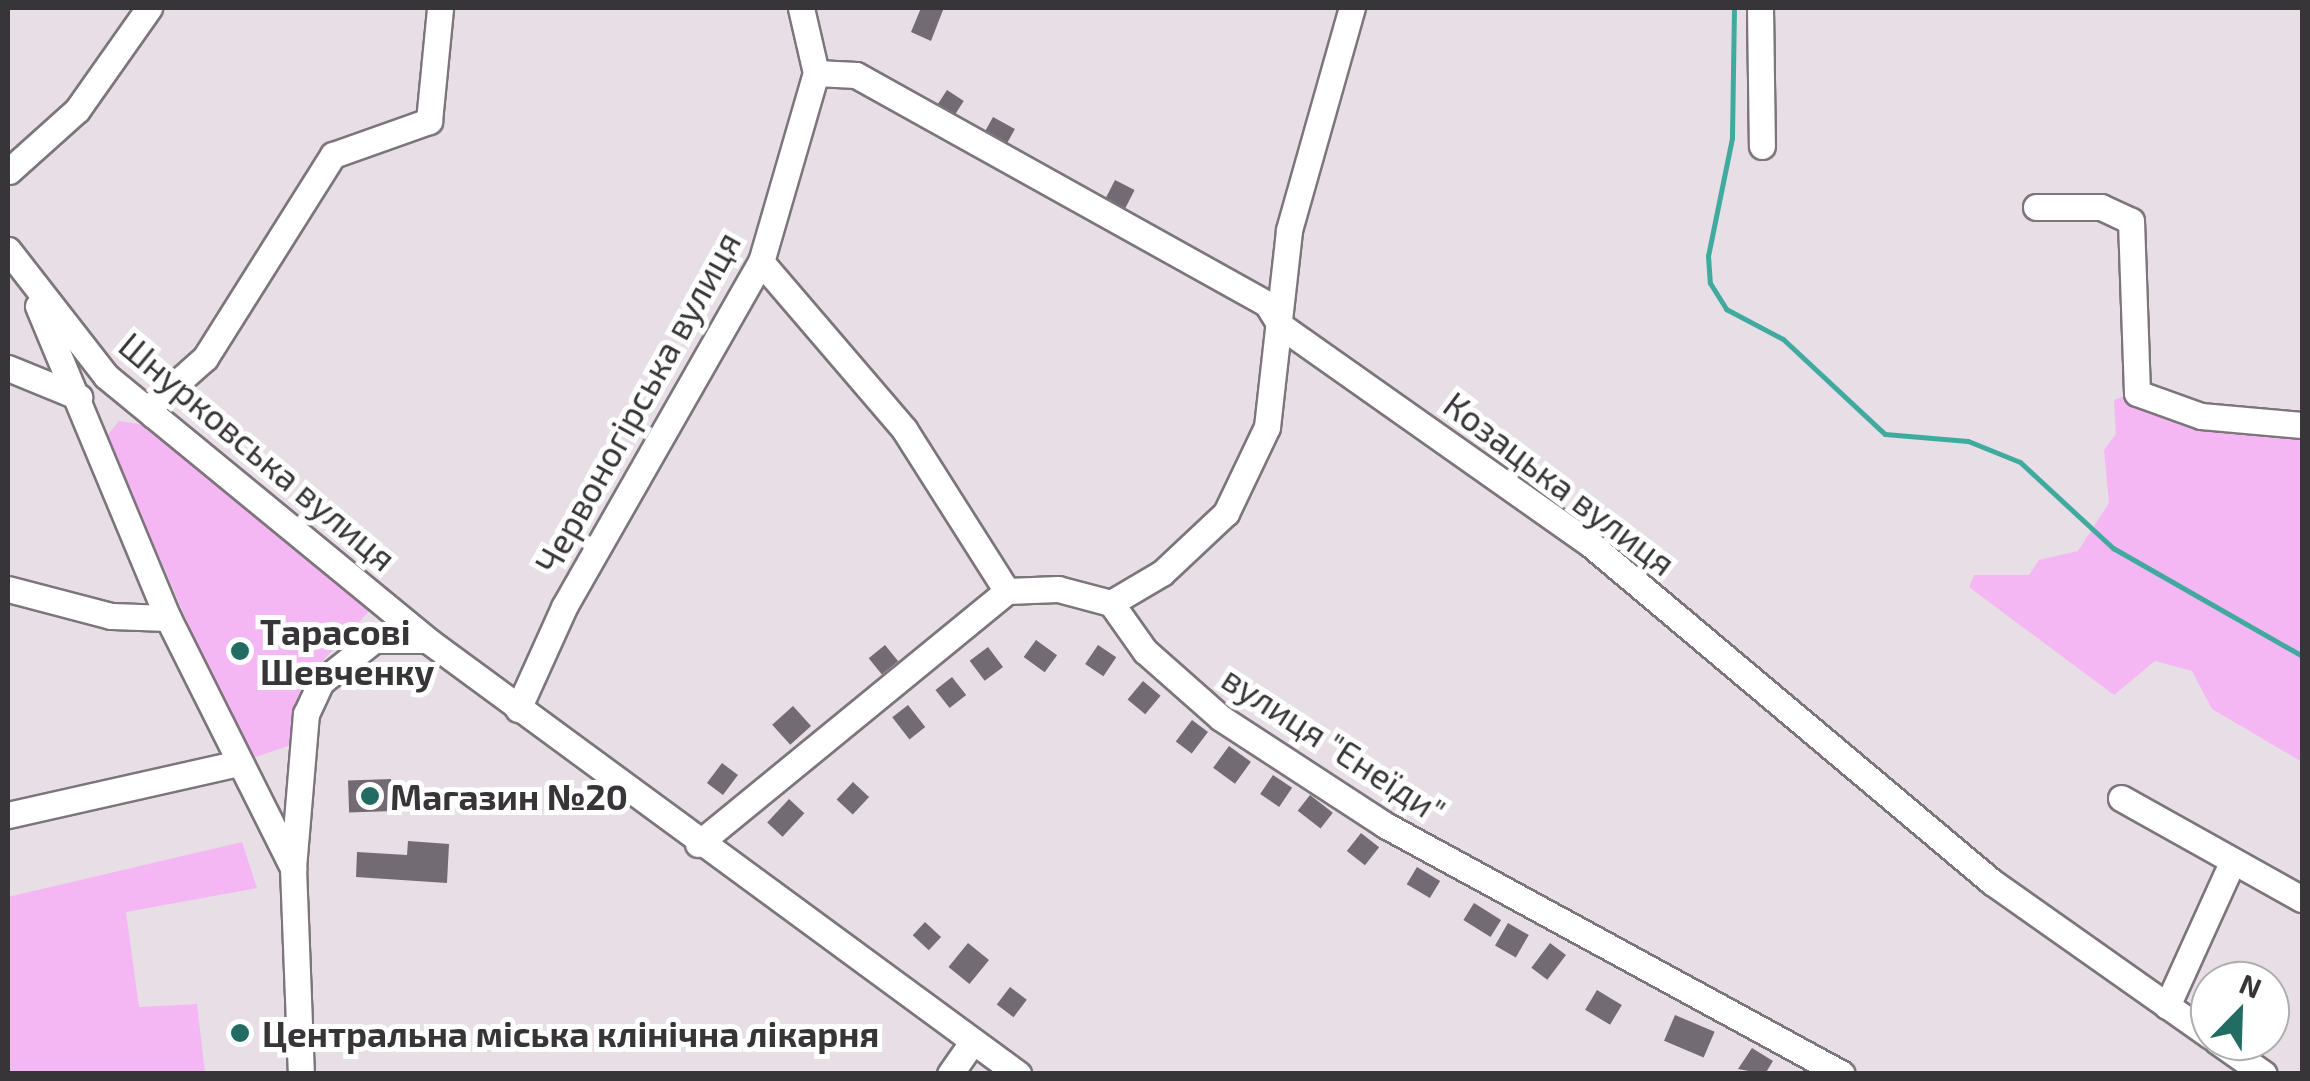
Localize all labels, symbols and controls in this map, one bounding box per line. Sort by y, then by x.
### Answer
street label: Червоногірська вулиця [526,224,748,580]
street label: Шнурковська вулиця [111,323,405,579]
street label: Козацька вулиця [1436,382,1684,584]
place label: Тарасові Шевченку [260,610,434,692]
marker: Тарасові Шевченку [229,640,251,662]
street label: вулиця "Енеїди" [1215,656,1453,832]
place label: Магазин №20 [390,775,628,817]
marker: Магазин №20 [359,785,381,807]
north arrow [2190,961,2290,1061]
text: N [2235,966,2267,1005]
place label: Центральна міська клінічна лікарня [262,1012,879,1054]
marker: Центральна міська клінічна лікарня [227,1020,253,1046]

